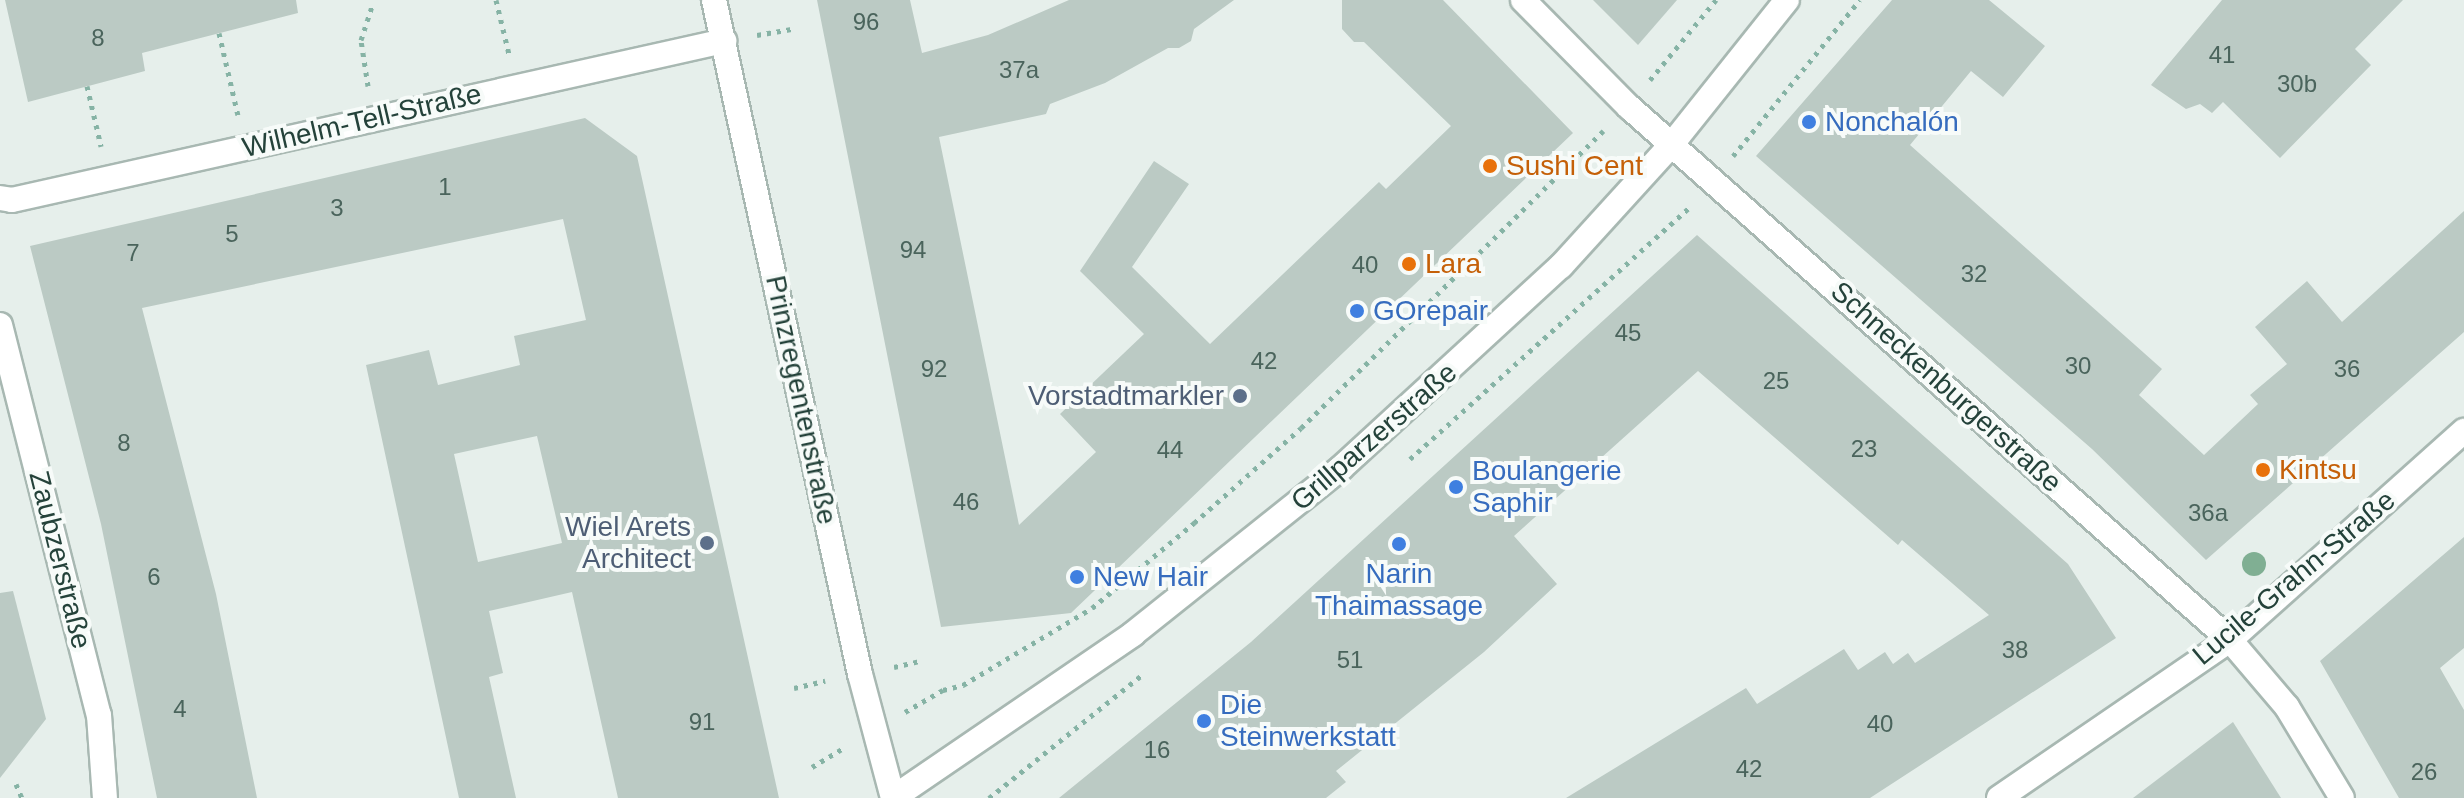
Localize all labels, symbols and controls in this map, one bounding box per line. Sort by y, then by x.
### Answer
house number: 96 [853,8,879,36]
house number: 8 [91,24,105,52]
house number: 41 [2209,41,2235,69]
house number: 37a [999,56,1039,84]
house number: 30b [2277,70,2317,98]
street label: Wilhelm-Tell-Straße [239,77,485,165]
place label: Nonchalón [1825,105,1959,139]
marker: Nonchalón [1800,113,1818,131]
place label: Sushi Cent [1506,149,1643,183]
marker: Sushi Cent [1481,157,1499,175]
house number: 1 [438,173,452,201]
house number: 3 [330,194,344,222]
house number: 5 [225,220,239,248]
house number: 94 [900,236,926,264]
house number: 7 [126,239,140,267]
place label: Lara [1425,247,1481,281]
house number: 40 [1352,251,1378,279]
marker: Lara [1400,255,1418,273]
house number: 32 [1961,260,1987,288]
street label: Prinzregentenstraße [758,272,844,528]
street label: Schneckenburgerstraße [1824,275,2068,499]
place label: GOrepair [1373,294,1488,328]
marker: GOrepair [1348,302,1366,320]
house number: 45 [1615,319,1641,347]
house number: 42 [1251,347,1277,375]
house number: 30 [2065,352,2091,380]
house number: 92 [921,355,947,383]
house number: 36 [2334,355,2360,383]
street label: Grillparzerstraße [1284,356,1464,518]
house number: 25 [1763,367,1789,395]
place label: Vorstadtmarkler [1028,379,1224,413]
marker: Vorstadtmarkler [1231,387,1249,405]
house number: 8 [117,429,131,457]
house number: 23 [1851,435,1877,463]
house number: 44 [1157,436,1183,464]
place label: Kintsu [2279,453,2357,487]
place label: Boulangerie Saphir [1472,454,1621,520]
marker: Kintsu [2254,461,2272,479]
street label: Zaubzerstraße [22,468,98,652]
marker: Boulangerie Saphir [1447,478,1465,496]
street label: Lucile-Grahn-Straße [2186,484,2402,672]
house number: 46 [953,488,979,516]
house number: 36a [2188,499,2228,527]
place label: Wiel Arets Architect [563,510,691,576]
marker: Wiel Arets Architect [698,534,716,552]
marker: Narin Thaimassage [1390,535,1408,553]
place label: Narin Thaimassage [1315,557,1483,623]
place label: New Hair [1093,560,1208,594]
house number: 6 [147,563,161,591]
marker: New Hair [1068,568,1086,586]
house number: 38 [2002,636,2028,664]
house number: 51 [1337,646,1363,674]
place label: Die Steinwerkstatt [1220,688,1396,754]
house number: 4 [173,695,187,723]
house number: 91 [689,708,715,736]
house number: 40 [1867,710,1893,738]
marker: Die Steinwerkstatt [1195,712,1213,730]
house number: 16 [1144,736,1170,764]
house number: 42 [1736,755,1762,783]
house number: 26 [2411,758,2437,786]

